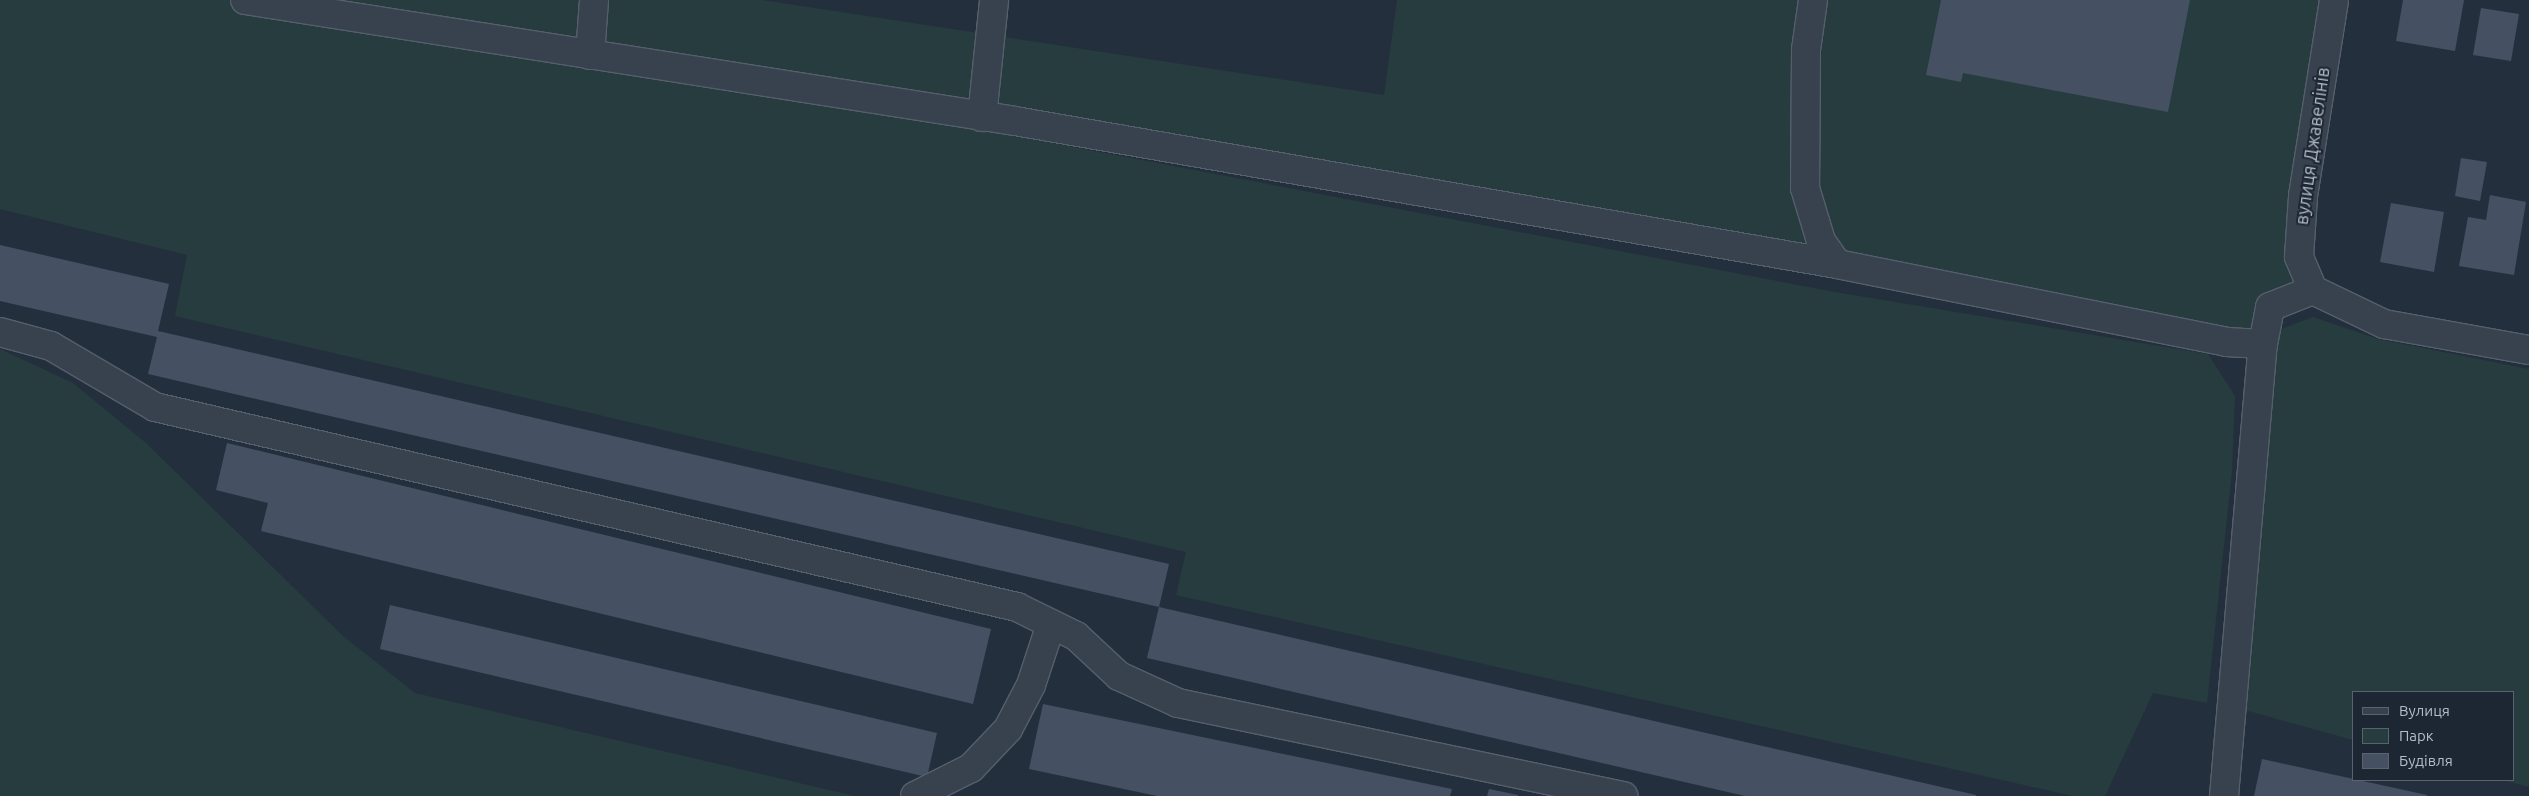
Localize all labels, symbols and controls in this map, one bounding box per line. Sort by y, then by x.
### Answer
street label: вулиця Джавелінів [2290,66,2334,226]
legend [2352,691,2514,781]
text: Вулиця [2399,702,2450,719]
text: Парк [2399,727,2434,744]
text: Будівля [2399,752,2453,769]

